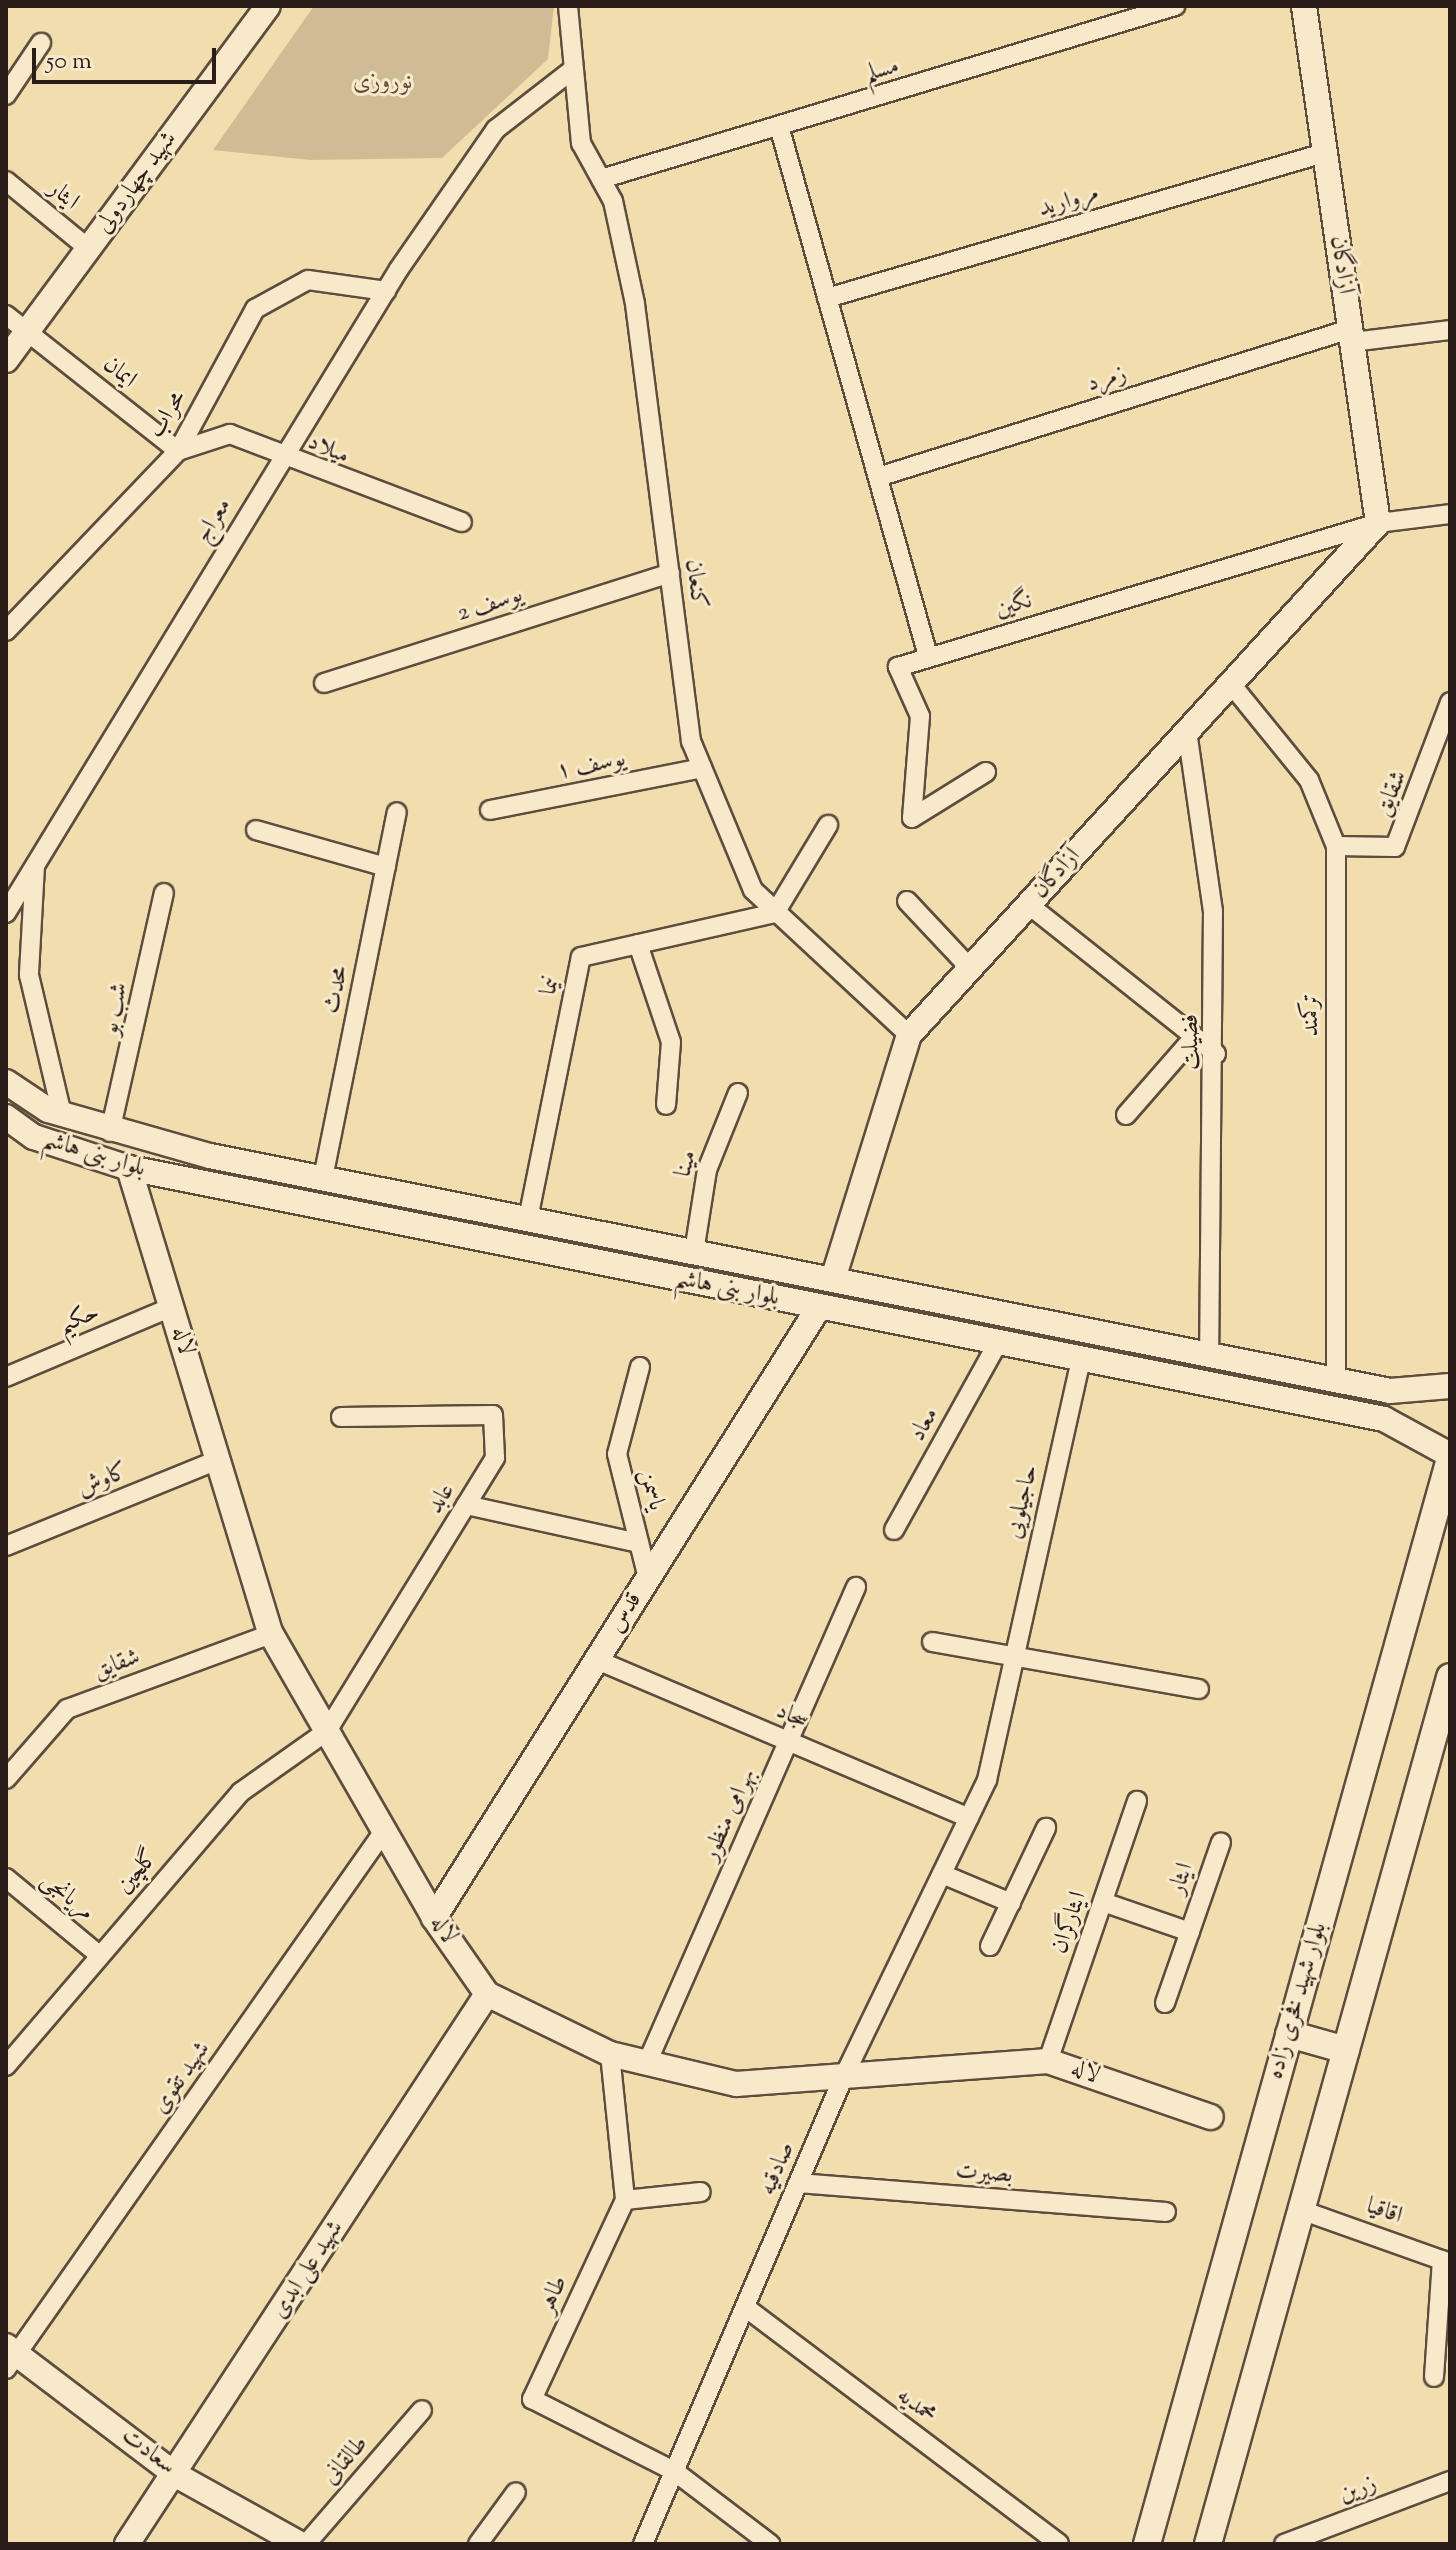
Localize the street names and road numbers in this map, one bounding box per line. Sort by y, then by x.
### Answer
street label: مسلم [861,52,903,90]
street label: شهید چهاردولی [90,126,184,240]
street label: ایثار [42,175,84,217]
street label: مروارید [1035,180,1103,224]
street label: آزادگان [1323,234,1359,296]
street label: ایمان [96,351,142,395]
street label: زمرد [1084,360,1130,400]
street label: محراب [143,386,193,444]
street label: میلاد [303,428,353,472]
street label: معراج [189,493,239,549]
street label: کنعان [678,558,712,610]
street label: یوسف 2 [454,581,526,629]
street label: نگین [992,587,1036,625]
street label: یوسف ۱ [554,745,628,787]
street label: شقایق [1369,767,1415,821]
street label: آزادگان [1027,843,1087,905]
street label: محدث [318,964,356,1016]
street label: نیما [535,974,567,998]
street label: شب بو [97,980,135,1038]
street label: ترکمند [1298,994,1326,1036]
street label: فضیلت [1177,1014,1207,1070]
street label: بلوار بنی هاشم [39,1126,149,1184]
street label: مینا [670,1147,704,1181]
street label: بلوار بنی هاشم [672,1265,782,1313]
street label: حکیم [54,1299,104,1341]
street label: لاله [164,1323,200,1359]
street label: معاد [904,1403,946,1447]
street label: کاوش [74,1458,132,1504]
street label: حاجیلویی [1001,1462,1045,1542]
street label: یاسمن [632,1466,670,1514]
street label: عابد [422,1478,462,1520]
street label: قدس [603,1587,649,1639]
street label: شقایق [90,1643,144,1687]
street label: سجاد [771,1697,813,1737]
street label: بهرامی منظور [697,1764,763,1866]
street label: گلچین [111,1844,165,1900]
street label: ایثار [1163,1859,1201,1899]
street label: مریانجی [34,1866,100,1928]
street label: ایثارگران [1046,1888,1094,1958]
street label: لاله [423,1910,463,1950]
street label: بلوار شهید فخری زاده [1262,1919,1334,2083]
street label: شهید تقوی [147,2036,217,2120]
street label: لاله [1067,2055,1103,2091]
street label: صادقیه [754,2138,802,2200]
street label: بصیرت [954,2158,1014,2190]
street label: اقاقیا [1362,2192,1406,2232]
street label: شهید علی ابدی [266,2216,350,2324]
street label: طاهر [533,2272,575,2318]
street label: محمدیه [890,2382,942,2430]
street label: سعادت [115,2422,181,2482]
street label: طالقانی [317,2431,375,2491]
street label: زرین [1335,2470,1381,2510]

